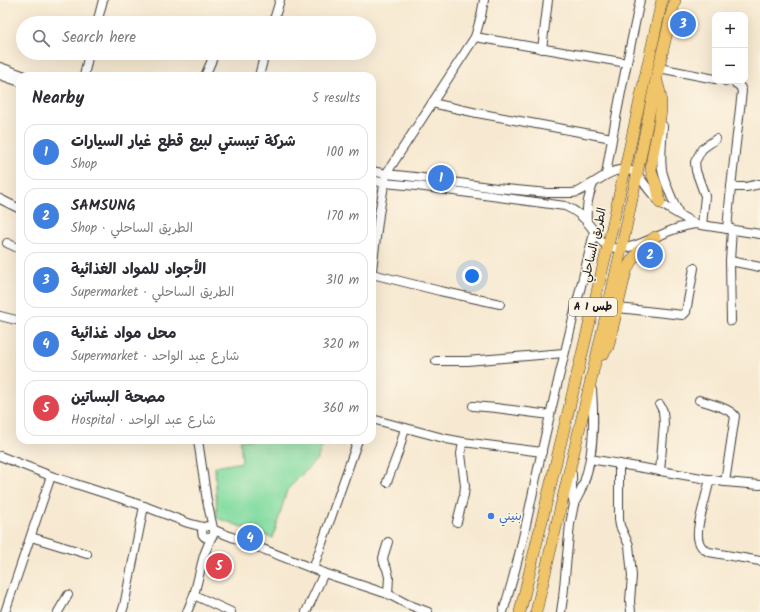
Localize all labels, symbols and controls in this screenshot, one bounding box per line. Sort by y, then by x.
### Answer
pin: 3 [670,9,696,39]
map controls [712,12,748,84]
button: + [712,12,748,48]
search box [16,16,376,60]
text: Search here [62,26,136,50]
icon: search [30,27,52,49]
button: − [712,48,748,84]
text: Nearby [32,85,84,112]
text: 5 results [312,88,360,109]
text: شركة تيبستي لبيع قطع غيار السيارات [71,130,296,154]
text: 1 [44,142,48,163]
text: 100 m [326,142,359,163]
text: Shop [71,154,97,175]
pin: 1 [428,163,454,193]
text: SAMSUNG [71,194,136,218]
text: 2 [42,206,50,227]
text: 170 m [327,206,359,227]
street label: الطريق الساحلي [576,206,613,284]
text: Shop · الطريق الساحلي [71,218,193,239]
pin: 2 [637,240,663,270]
text: الأجواد للمواد الغذائية [71,258,206,282]
your location [462,266,482,286]
text: 3 [42,270,50,291]
text: 310 m [325,270,359,291]
text: Supermarket · الطريق الساحلي [71,282,234,303]
road number: A 1 طس [569,298,617,316]
text: محل مواد غذائية [71,322,176,346]
text: 4 [42,334,50,355]
text: 320 m [322,334,359,355]
text: Supermarket · شارع عبد الواحد [71,346,239,367]
text: مصحة البساتين [71,386,165,410]
text: 5 [43,398,49,419]
text: 360 m [322,398,359,419]
text: Hospital · شارع عبد الواحد [71,410,216,431]
place label: بنيني [499,507,522,527]
marker: بنيني [486,511,496,521]
pin: 4 [237,523,263,553]
pin: 5 [206,551,232,581]

